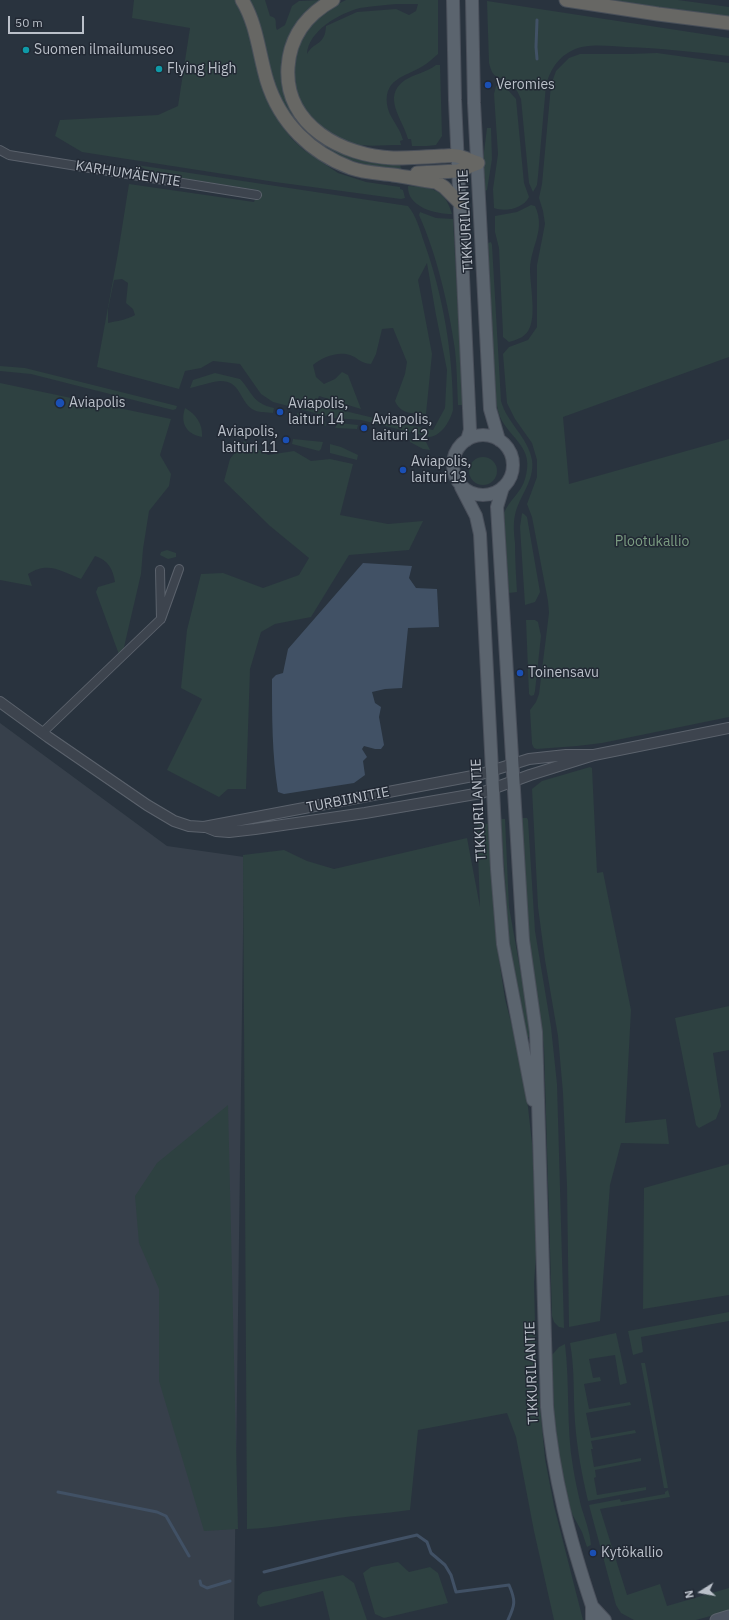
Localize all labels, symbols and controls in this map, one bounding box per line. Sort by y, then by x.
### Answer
scale bar [10,8,86,34]
text: 50 m [15,15,43,30]
place label: Suomen ilmailumuseo [34,42,174,58]
marker: Suomen ilmailumuseo [21,45,31,55]
place label: Flying High [167,61,236,77]
marker: Flying High [154,64,164,74]
place label: Veromies [496,77,555,93]
marker: Veromies [483,80,493,90]
street label: KARHUMÄENTIE [74,157,182,191]
street label: TIKKURILANTIE [455,169,477,273]
place label: Aviapolis [69,395,126,411]
place label: Aviapolis, laituri 14 [288,396,348,428]
marker: Aviapolis [54,397,66,409]
marker: Aviapolis, laituri 14 [275,407,285,417]
place label: Aviapolis, laituri 12 [372,412,432,444]
marker: Aviapolis, laituri 12 [359,423,369,433]
place label: Aviapolis, laituri 11 [218,424,278,456]
marker: Aviapolis, laituri 11 [281,435,291,445]
place label: Aviapolis, laituri 13 [411,454,471,486]
marker: Aviapolis, laituri 13 [398,465,408,475]
park label: Plootukallio [615,534,689,550]
place label: Toinensavu [528,665,599,681]
marker: Toinensavu [515,668,525,678]
street label: TIKKURILANTIE [468,758,490,862]
street label: TURBIINITIE [305,784,391,816]
street label: TIKKURILANTIE [522,1321,542,1425]
place label: Kytökallio [601,1545,663,1561]
marker: Kytökallio [588,1548,598,1558]
north arrow [681,1572,721,1612]
text: N [682,1589,697,1600]

